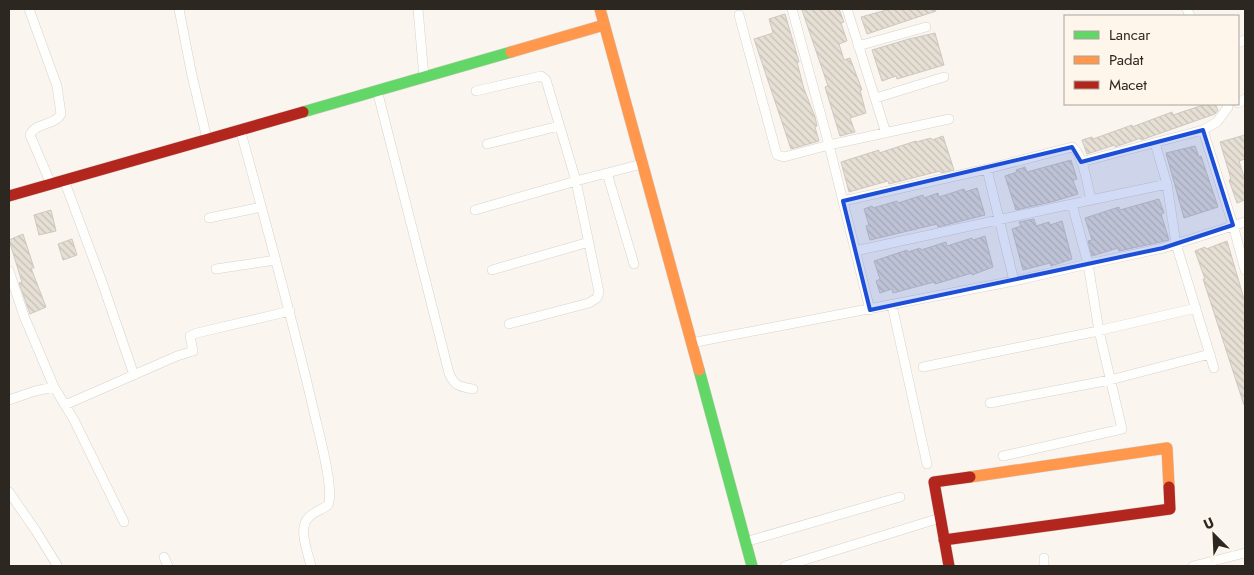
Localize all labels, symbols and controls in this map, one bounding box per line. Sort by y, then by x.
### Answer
legend [1064,15,1239,105]
text: Lancar [1109,24,1151,46]
text: Padat [1109,49,1144,71]
text: Macet [1109,74,1147,96]
north arrow [1189,510,1239,560]
text: U [1200,512,1217,534]

